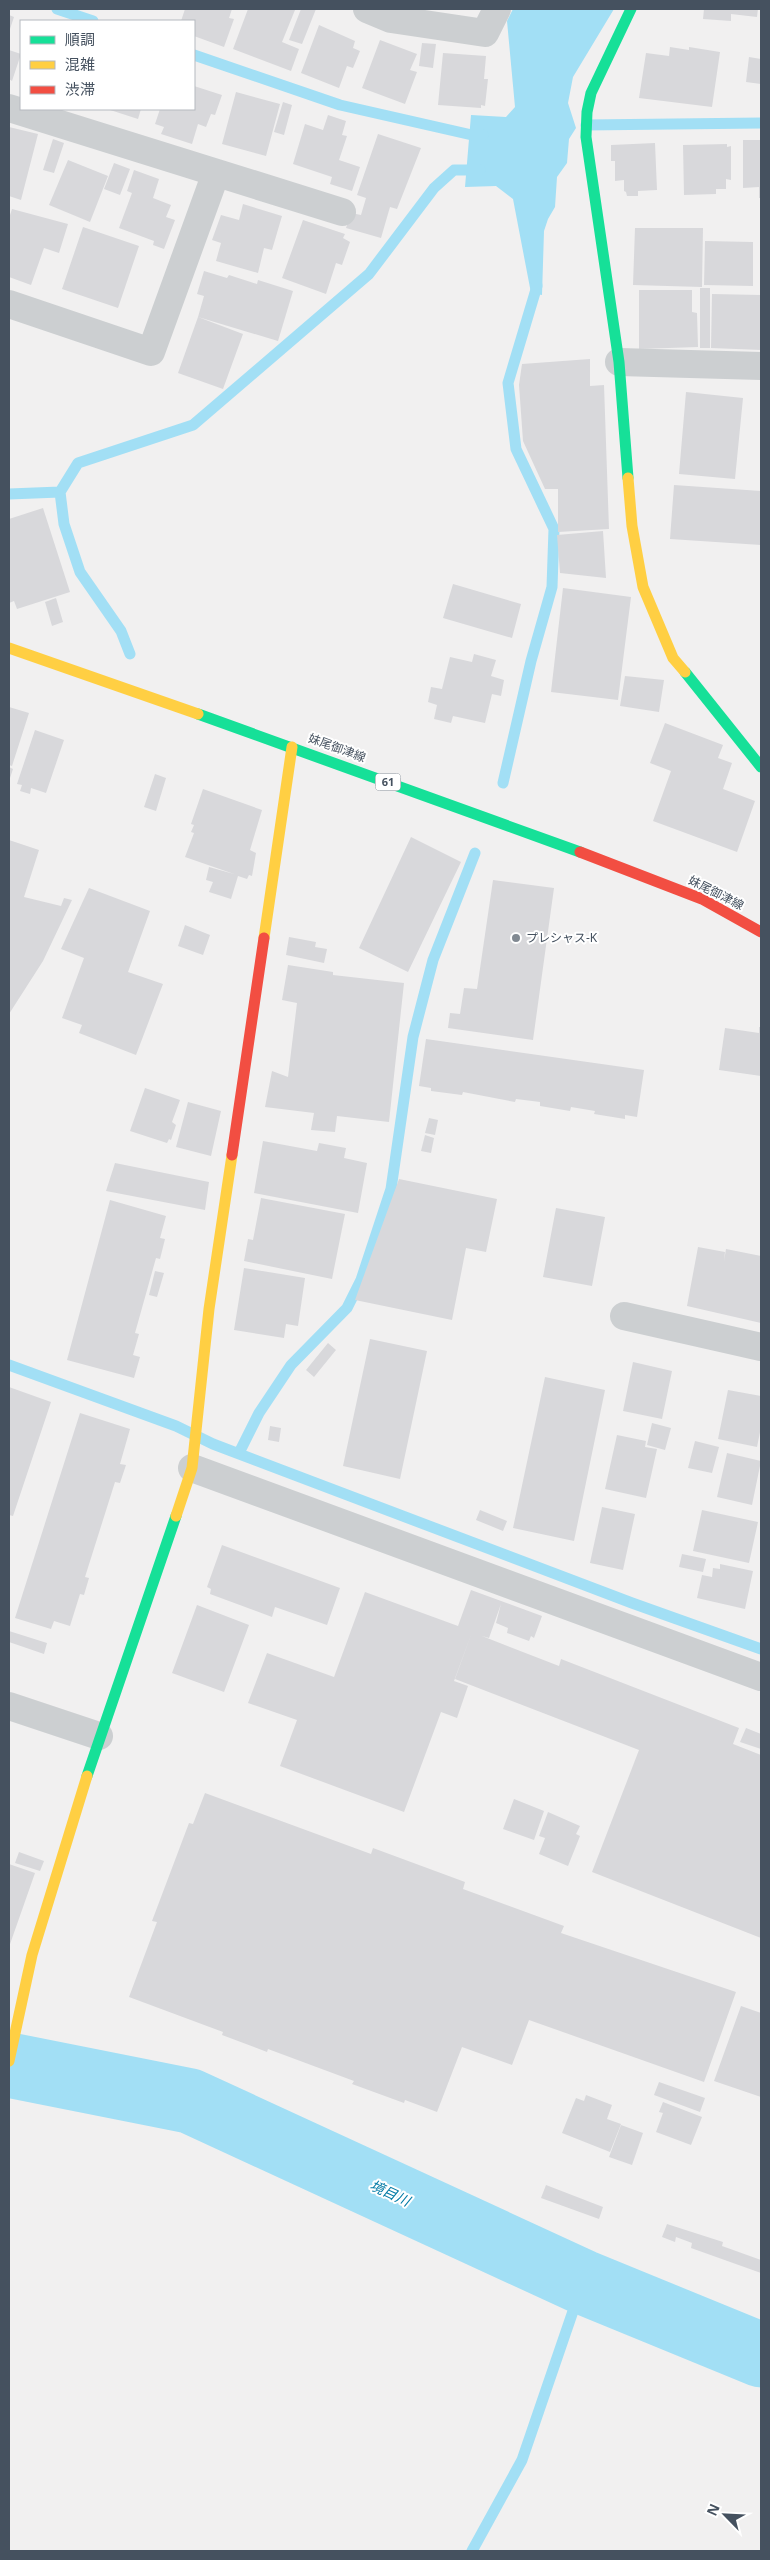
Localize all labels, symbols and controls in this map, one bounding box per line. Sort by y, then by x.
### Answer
legend [20,20,195,110]
text: 順調 [65,29,95,49]
text: 混雑 [65,54,95,74]
text: 渋滞 [65,79,95,99]
street label: 妹尾御津線 [306,729,368,766]
road number: 61 [376,774,400,790]
street label: 妹尾御津線 [686,871,747,914]
place label: プレシャス-K [526,929,598,946]
marker: プレシャス-K [510,932,522,944]
water label: 境目川 [367,2175,415,2211]
north arrow [700,2490,750,2540]
text: N [702,2500,724,2519]

